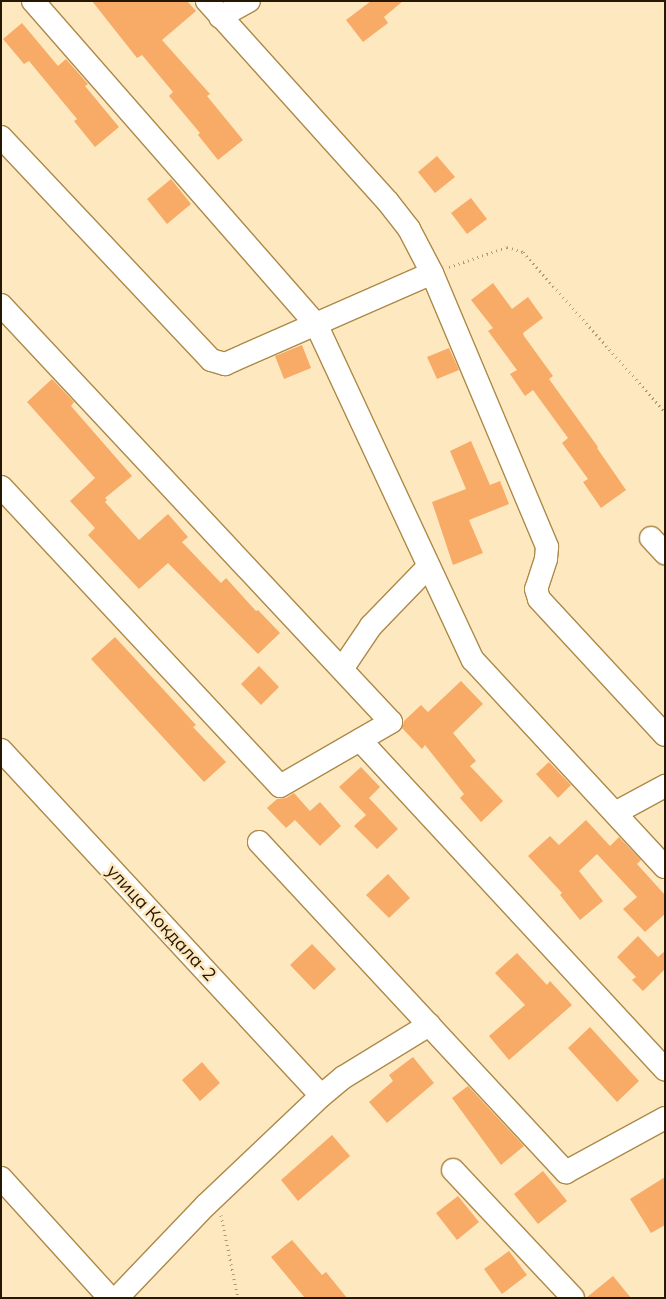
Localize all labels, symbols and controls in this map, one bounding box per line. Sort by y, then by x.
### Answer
street label: улица Кокдала-2 [102,860,220,986]

